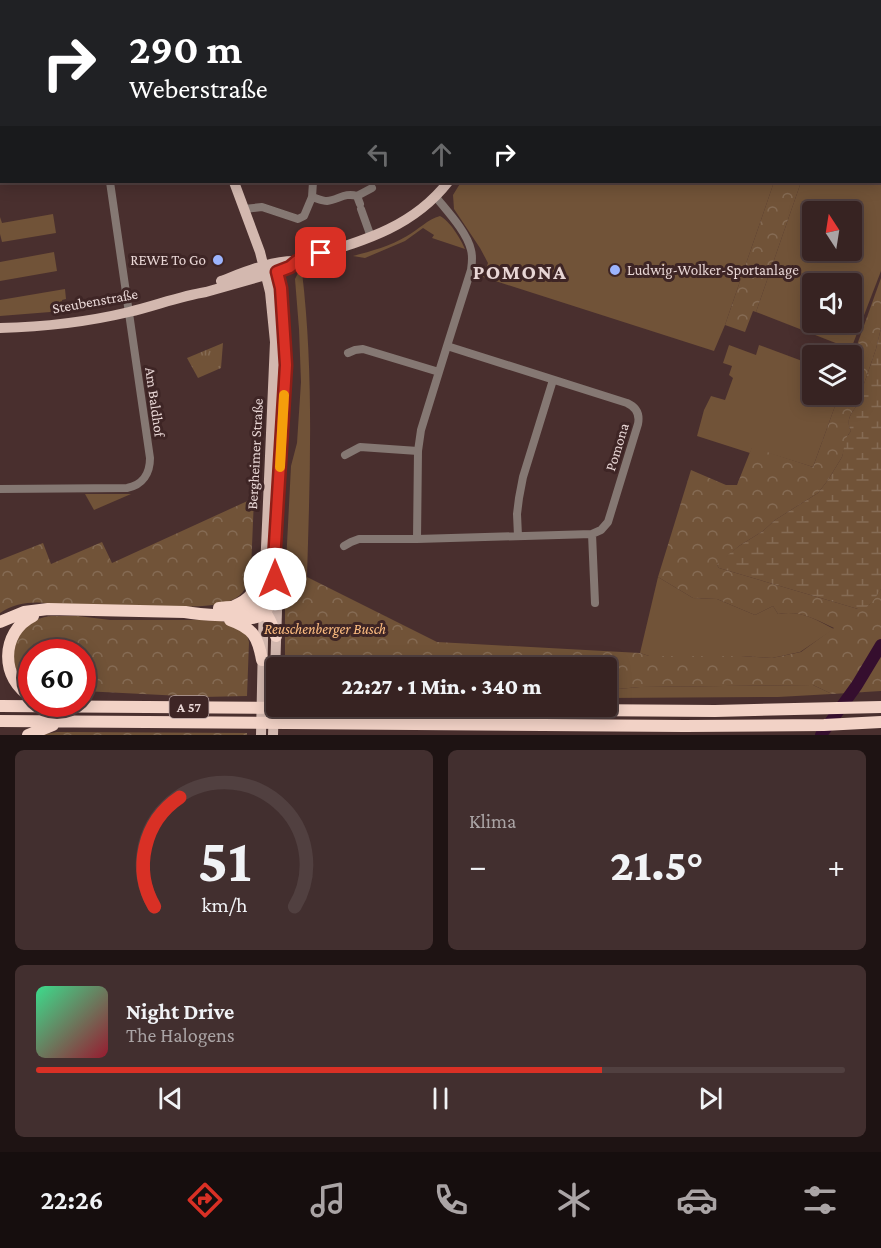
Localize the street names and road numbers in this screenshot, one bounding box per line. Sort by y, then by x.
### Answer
street label: Steubenstraße [51,286,139,316]
street label: Am Baldhof [142,366,168,439]
street label: Bergheimer Straße [244,398,267,510]
street label: Pomona [602,421,632,473]
road number: A 57 [170,696,208,718]

